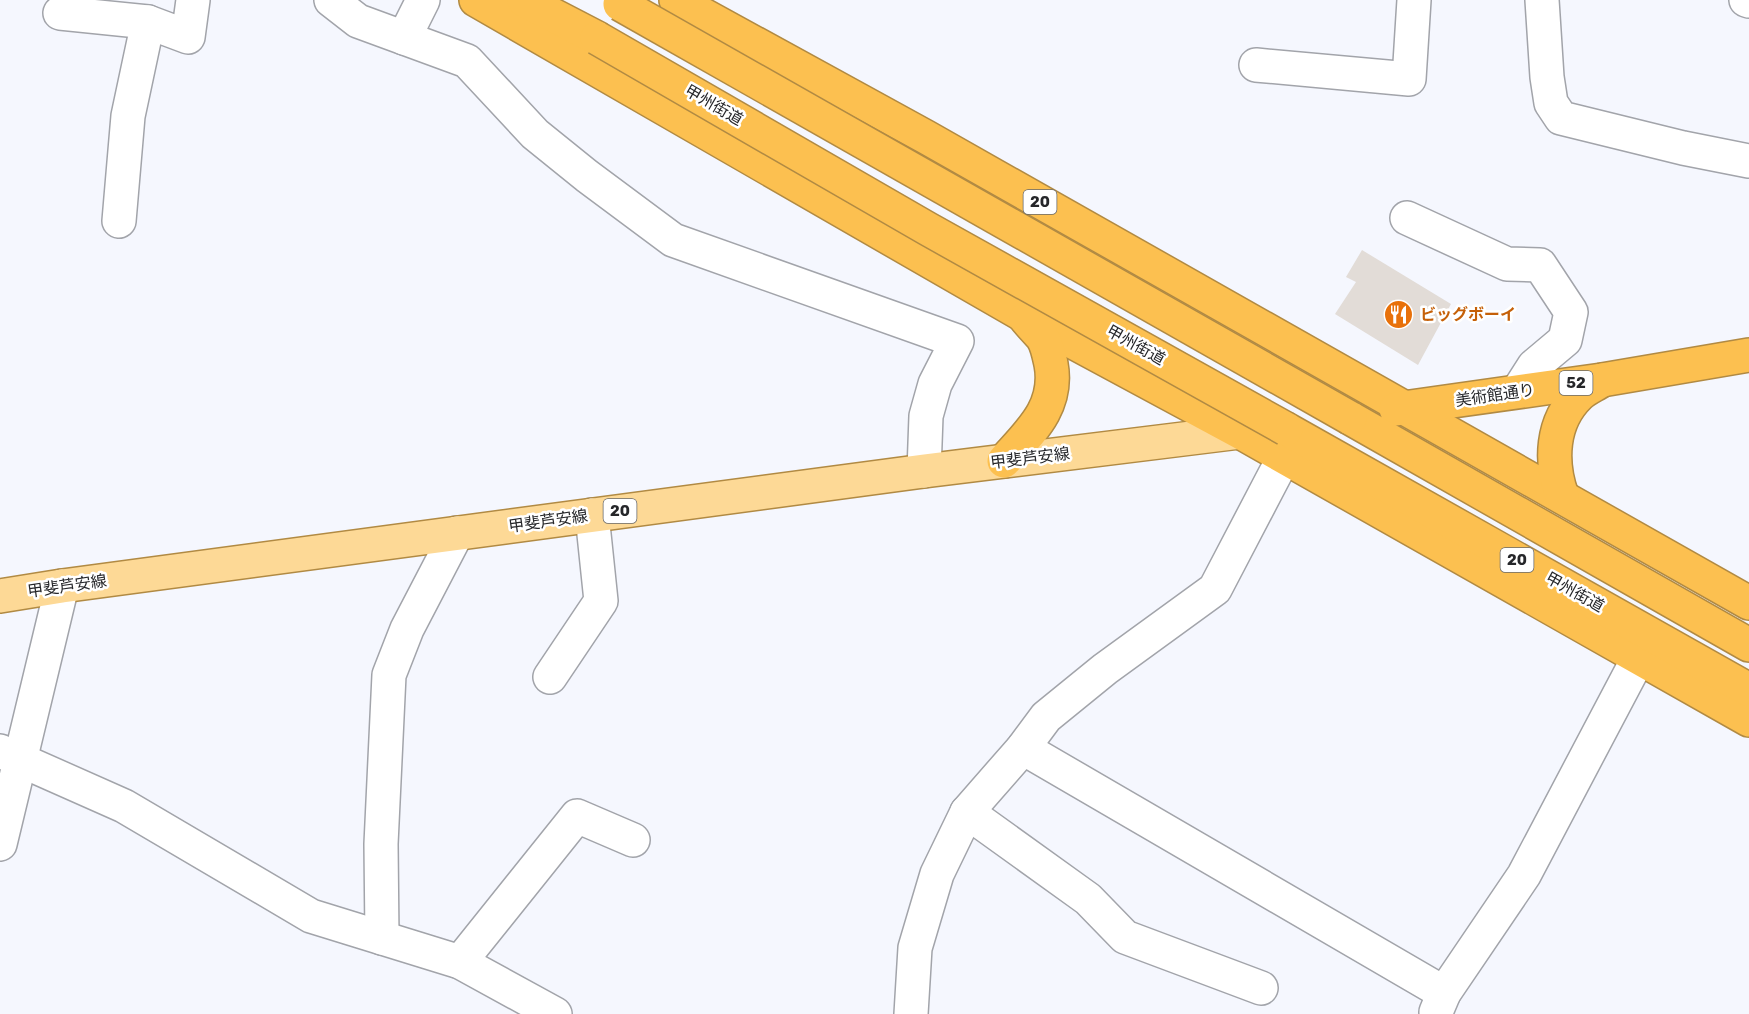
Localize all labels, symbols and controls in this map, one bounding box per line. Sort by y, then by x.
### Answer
street label: 甲州街道 [682,81,746,129]
road number: 20 [1024,190,1056,214]
restaurant icon: ビッグボーイ [1383,298,1415,330]
place label: ビッグボーイ [1420,305,1516,324]
street label: 甲州街道 [1103,321,1169,369]
road number: 52 [1560,371,1592,395]
street label: 美術館通り [1454,380,1536,410]
street label: 甲斐芦安線 [989,444,1071,472]
road number: 20 [604,499,636,523]
street label: 甲斐芦安線 [507,506,589,536]
road number: 20 [1500,548,1534,572]
street label: 甲州街道 [1542,568,1608,616]
street label: 甲斐芦安線 [26,571,108,601]

